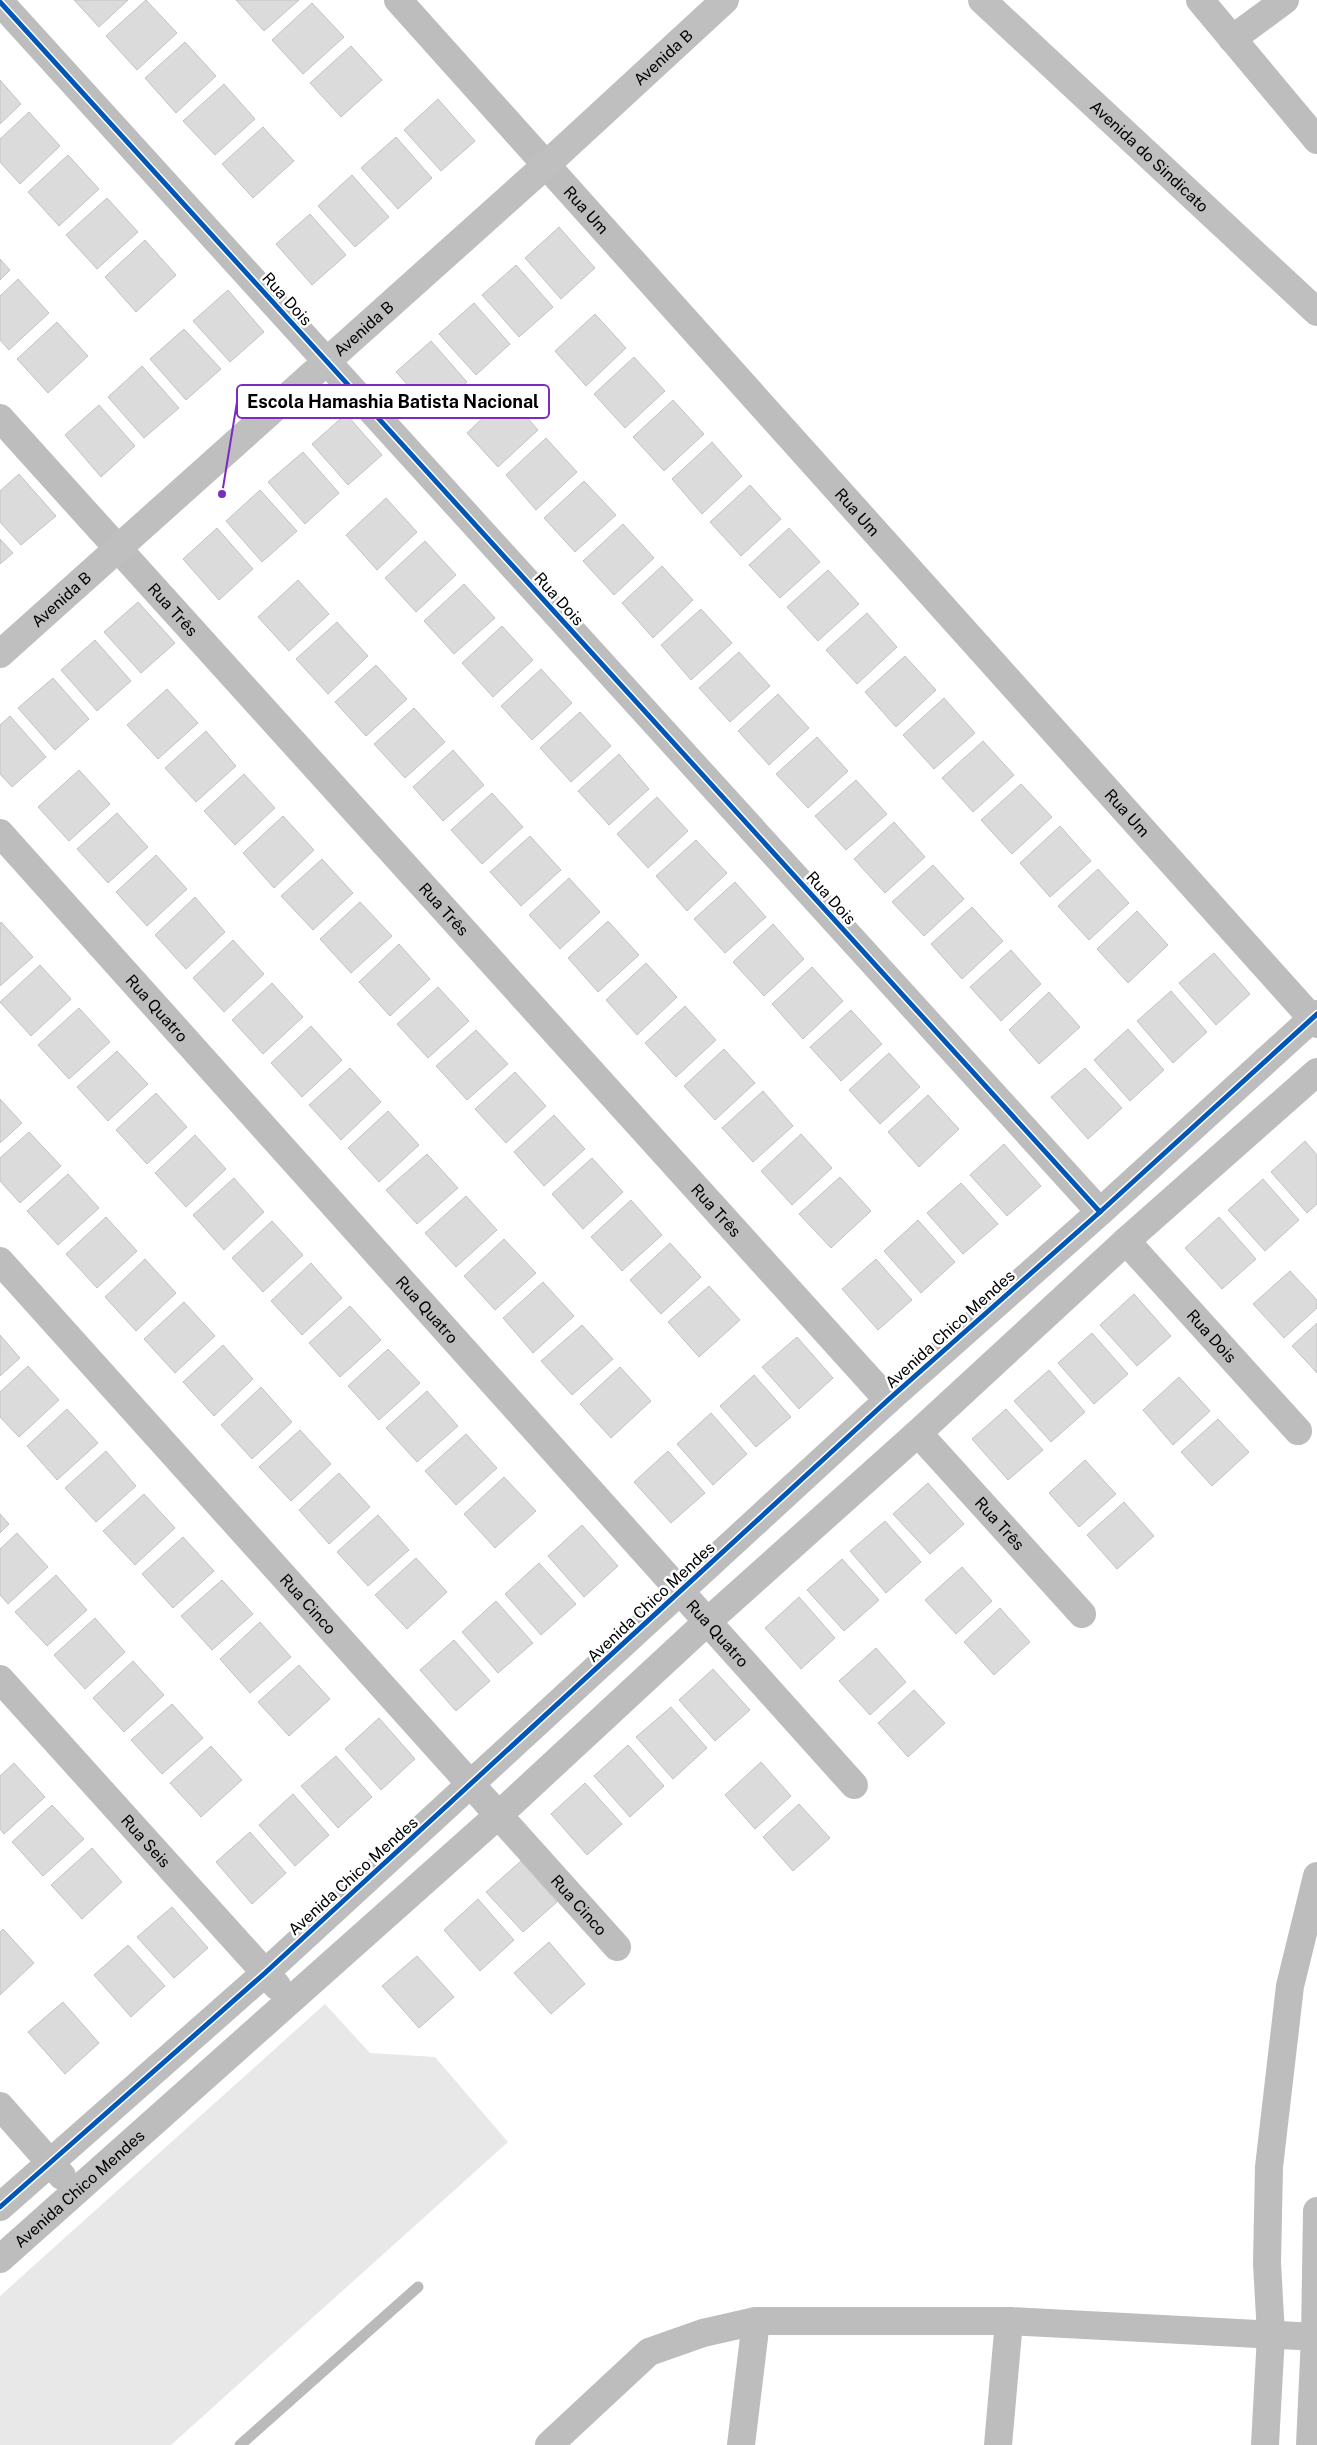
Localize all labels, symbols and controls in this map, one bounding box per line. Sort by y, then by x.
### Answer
street label: Avenida B [629,25,696,89]
street label: Avenida do Sindicato [1086,96,1213,216]
street label: Rua Um [560,182,613,238]
street label: Rua Dois [258,269,316,329]
street label: Avenida B [330,297,397,360]
callout: Escola Hamashia Batista Nacional [237,385,549,418]
text: Escola Hamashia Batista Nacional [247,391,539,412]
street label: Rua Um [831,484,884,540]
street label: Avenida B [27,568,95,631]
street label: Rua Dois [530,569,588,629]
street label: Rua Três [144,579,202,640]
street label: Rua Um [1101,785,1154,841]
street label: Rua Dois [802,868,860,928]
street label: Rua Três [415,879,473,939]
street label: Rua Quatro [122,970,192,1046]
street label: Rua Três [687,1180,745,1241]
street label: Avenida Chico Mendes [881,1266,1019,1392]
street label: Rua Quatro [392,1272,462,1347]
street label: Rua Dois [1183,1305,1241,1366]
street label: Rua Três [971,1493,1029,1554]
street label: Avenida Chico Mendes [583,1538,719,1666]
street label: Rua Cinco [276,1570,340,1638]
street label: Rua Quatro [683,1596,753,1671]
street label: Rua Seis [117,1811,175,1871]
street label: Avenida Chico Mendes [284,1813,422,1939]
street label: Rua Cinco [547,1871,611,1939]
street label: Avenida Chico Mendes [10,2126,148,2251]

